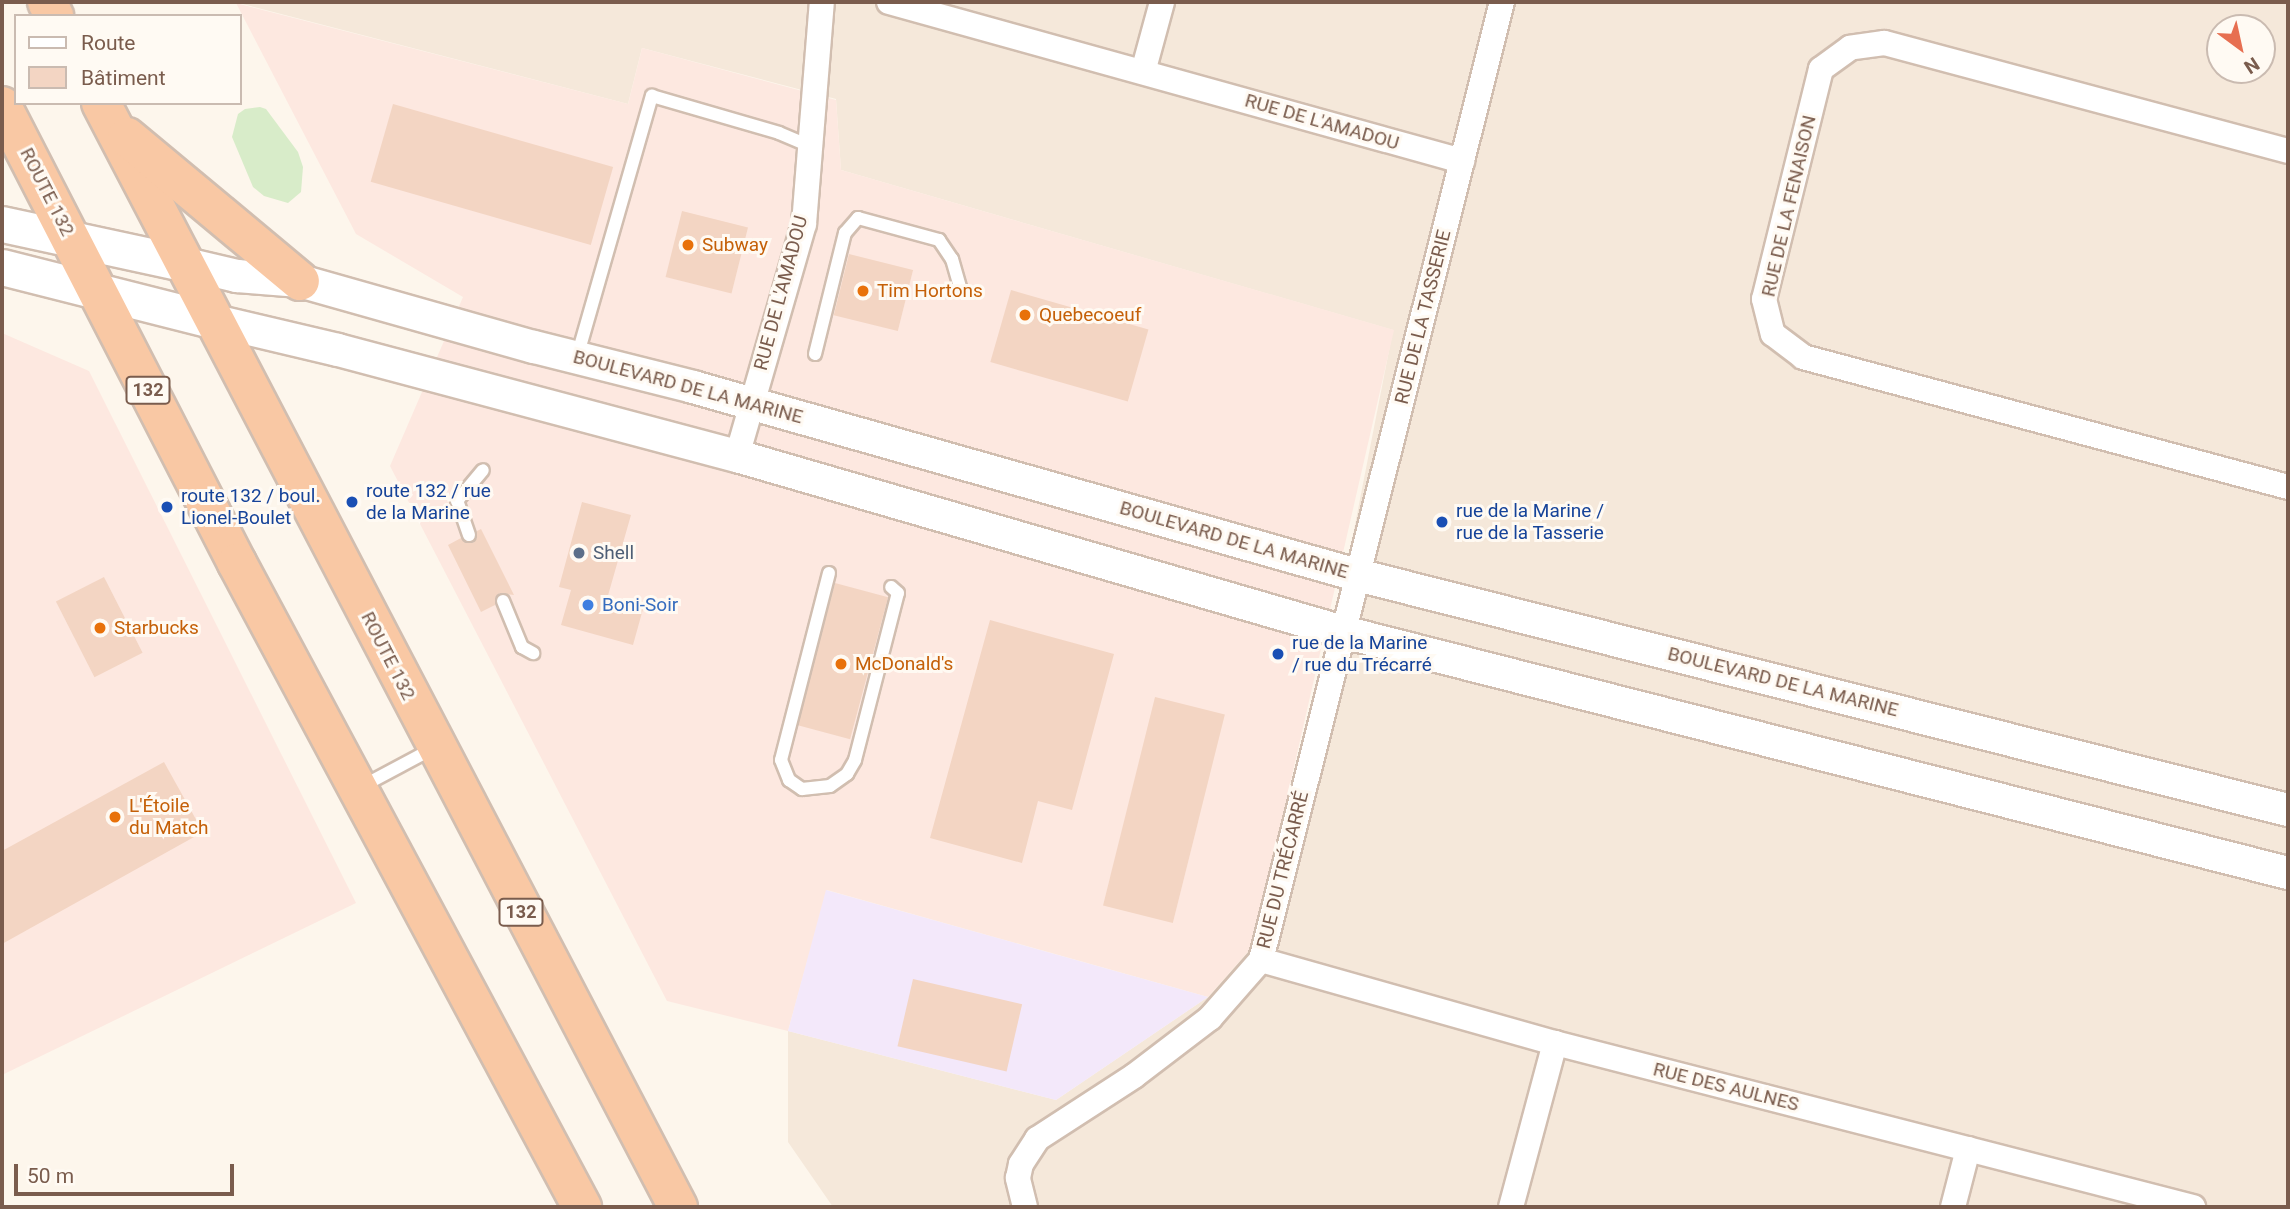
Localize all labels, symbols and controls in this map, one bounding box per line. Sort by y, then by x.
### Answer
legend [14,14,242,105]
north arrow [2206,14,2276,84]
text: Route [81,31,136,55]
text: N [2240,52,2264,79]
text: Bâtiment [81,66,166,90]
street label: RUE DE L'AMADOU [1242,89,1402,155]
street label: RUE DE LA FENAISON [1757,113,1821,299]
street label: ROUTE 132 [15,144,79,240]
street label: RUE DE L'AMADOU [749,213,813,373]
street label: RUE DE LA TASSERIE [1390,227,1456,407]
place label: Subway [702,234,768,256]
marker: Subway [680,237,696,253]
place label: Tim Hortons [877,280,983,302]
marker: Tim Hortons [855,283,871,299]
place label: Quebecoeuf [1039,304,1141,326]
marker: Quebecoeuf [1017,307,1033,323]
street label: BOULEVARD DE LA MARINE [571,345,805,429]
road number: 132 [125,376,171,404]
place label: route 132 / rue de la Marine [366,480,491,524]
place label: route 132 / boul. Lionel-Boulet [181,485,320,529]
marker: route 132 / rue de la Marine [344,494,360,510]
street label: BOULEVARD DE LA MARINE [1117,496,1351,584]
marker: route 132 / boul. Lionel-Boulet [159,499,175,515]
place label: rue de la Marine / rue de la Tasserie [1456,500,1604,544]
marker: rue de la Marine / rue de la Tasserie [1434,514,1450,530]
place label: Shell [593,542,634,564]
marker: Shell [571,545,587,561]
place label: Boni-Soir [602,594,678,616]
marker: Boni-Soir [580,597,596,613]
street label: ROUTE 132 [356,608,420,704]
place label: Starbucks [114,617,199,639]
marker: Starbucks [92,620,108,636]
place label: rue de la Marine / rue du Trécarré [1292,632,1432,676]
street label: BOULEVARD DE LA MARINE [1665,642,1901,722]
marker: rue de la Marine / rue du Trécarré [1270,646,1286,662]
place label: McDonald's [855,653,953,675]
marker: McDonald's [833,656,849,672]
street label: RUE DU TRÉCARRÉ [1252,789,1314,951]
place label: L'Étoile du Match [129,795,208,839]
marker: L'Étoile du Match [107,809,123,825]
road number: 132 [498,897,544,926]
street label: RUE DES AULNES [1651,1058,1801,1116]
scale bar [18,1150,238,1194]
text: 50 m [27,1164,74,1188]

